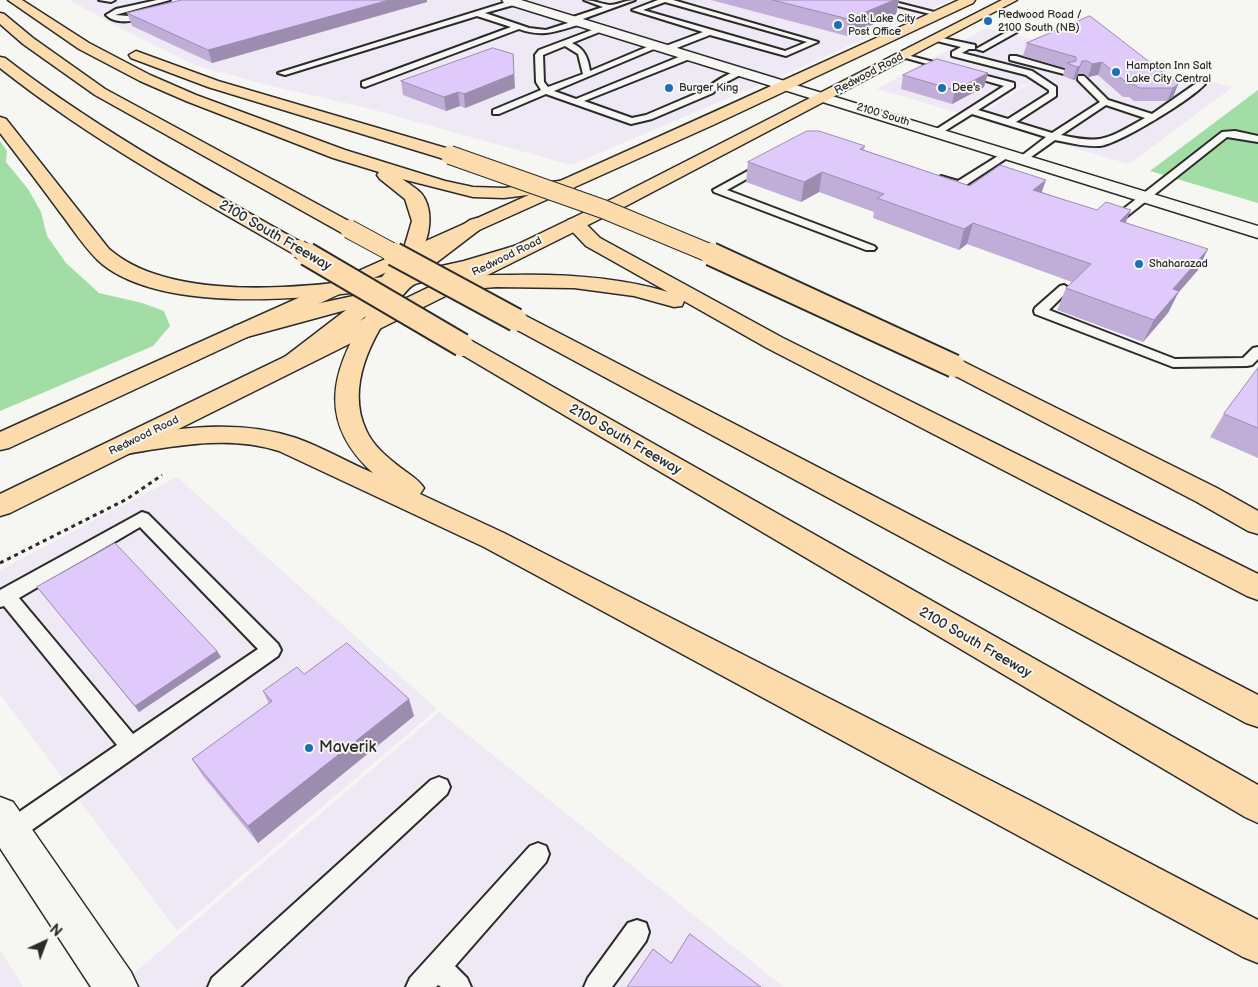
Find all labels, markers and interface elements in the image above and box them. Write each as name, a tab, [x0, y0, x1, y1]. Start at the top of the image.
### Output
place label: Redwood Road / 2100 South (NB)	[998, 8, 1082, 34]
place label: Salt Lake City Post Office	[848, 12, 915, 38]
marker: Redwood Road / 2100 South (NB)	[982, 15, 994, 27]
marker: Salt Lake City Post Office	[832, 19, 844, 31]
street label: Redwood Road	[832, 50, 906, 98]
place label: Hampton Inn Salt Lake City Central	[1126, 59, 1212, 85]
marker: Hampton Inn Salt Lake City Central	[1110, 66, 1122, 78]
place label: Burger King	[679, 81, 738, 95]
place label: Dee's	[952, 81, 980, 95]
marker: Burger King	[663, 82, 675, 94]
marker: Dee's	[936, 82, 948, 94]
street label: 2100 South	[855, 101, 911, 129]
street label: 2100 South Freeway	[216, 197, 334, 275]
street label: Redwood Road	[470, 234, 544, 280]
place label: Shaharazad	[1149, 257, 1208, 271]
marker: Shaharazad	[1133, 258, 1145, 270]
street label: 2100 South Freeway	[566, 401, 684, 479]
street label: Redwood Road	[107, 413, 181, 459]
street label: 2100 South Freeway	[916, 604, 1034, 682]
place label: Maverik	[319, 738, 376, 758]
marker: Maverik	[303, 742, 315, 754]
north arrow	[20, 917, 70, 967]
text: N	[46, 921, 65, 940]

